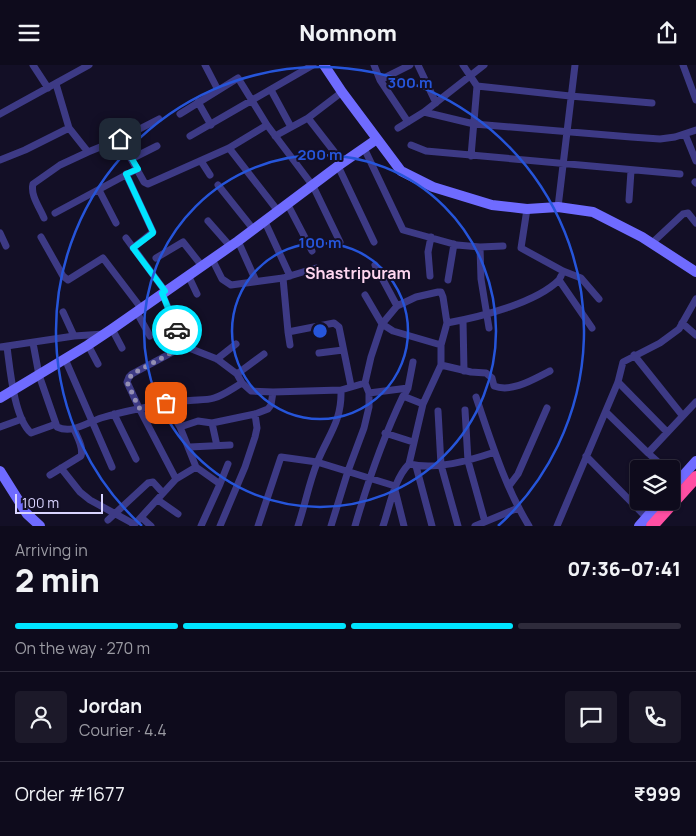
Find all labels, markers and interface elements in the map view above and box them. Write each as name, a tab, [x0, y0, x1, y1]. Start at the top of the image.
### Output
text: Nomnom	[299, 18, 397, 48]
icon: menu	[15, 19, 43, 47]
icon: share	[653, 19, 681, 47]
text: 300 m	[388, 72, 432, 93]
pin	[99, 118, 141, 160]
icon: home	[106, 125, 134, 153]
text: 200 m	[297, 144, 343, 165]
text: 100 m	[299, 232, 341, 253]
district label: Shastripuram	[305, 262, 411, 284]
courier	[152, 305, 202, 355]
icon: car	[163, 316, 191, 344]
centre of rings	[311, 322, 329, 340]
pin	[145, 382, 187, 424]
icon: bag	[152, 389, 180, 417]
map controls	[630, 460, 680, 510]
button: layers	[630, 460, 680, 510]
scale bar	[15, 491, 102, 514]
text: 100 m	[22, 493, 59, 512]
text: Arriving in	[15, 539, 88, 561]
text: 07:36–07:41	[568, 556, 681, 582]
text: 2 min	[15, 558, 100, 602]
text: On the way · 270 m	[15, 637, 150, 659]
button: person	[15, 691, 67, 743]
button: chat	[565, 691, 617, 743]
button: phone	[629, 691, 681, 743]
text: Jordan	[79, 693, 142, 719]
text: Courier · 4.4	[79, 719, 167, 741]
text: Order #1677	[15, 781, 125, 807]
text: ₹999	[634, 781, 681, 807]

